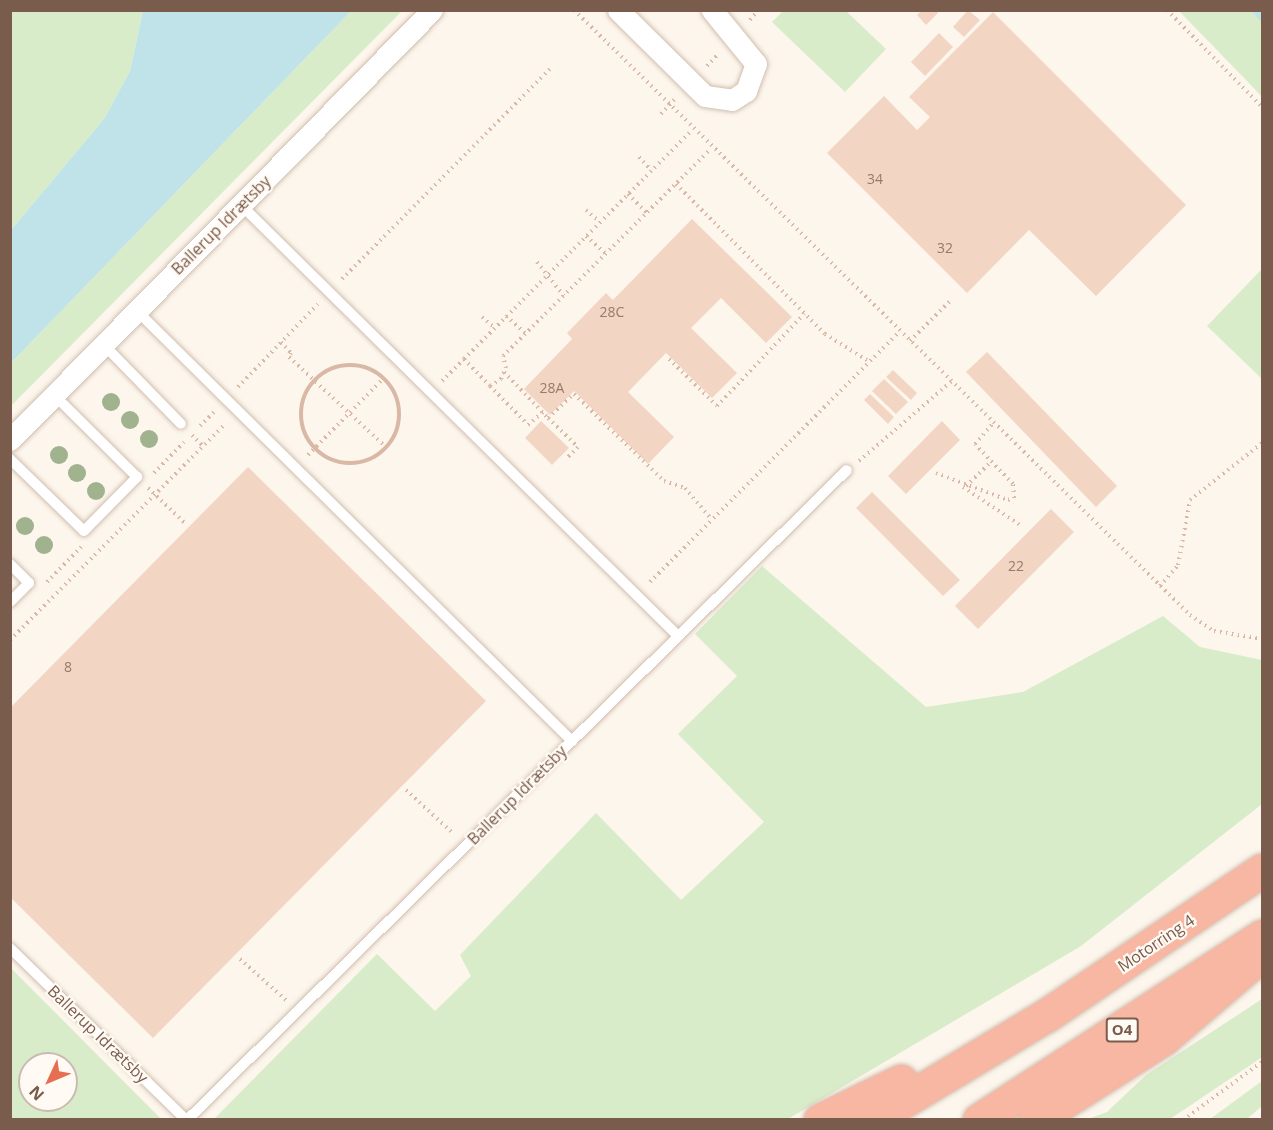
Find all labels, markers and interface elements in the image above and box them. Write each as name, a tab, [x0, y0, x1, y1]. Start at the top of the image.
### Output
street label: Ballerup Idrætsby	[167, 171, 275, 279]
house number: 34	[867, 171, 883, 187]
house number: 32	[937, 240, 953, 256]
house number: 28C	[600, 304, 624, 320]
house number: 28A	[540, 380, 564, 396]
house number: 22	[1008, 558, 1024, 574]
house number: 8	[64, 659, 72, 675]
street label: Ballerup Idrætsby	[463, 741, 571, 849]
street label: Motorring 4	[1114, 910, 1198, 976]
street label: Ballerup Idrætsby	[44, 981, 152, 1087]
road number: O4	[1106, 1018, 1138, 1042]
north arrow	[18, 1052, 78, 1112]
text: N	[24, 1081, 49, 1105]

